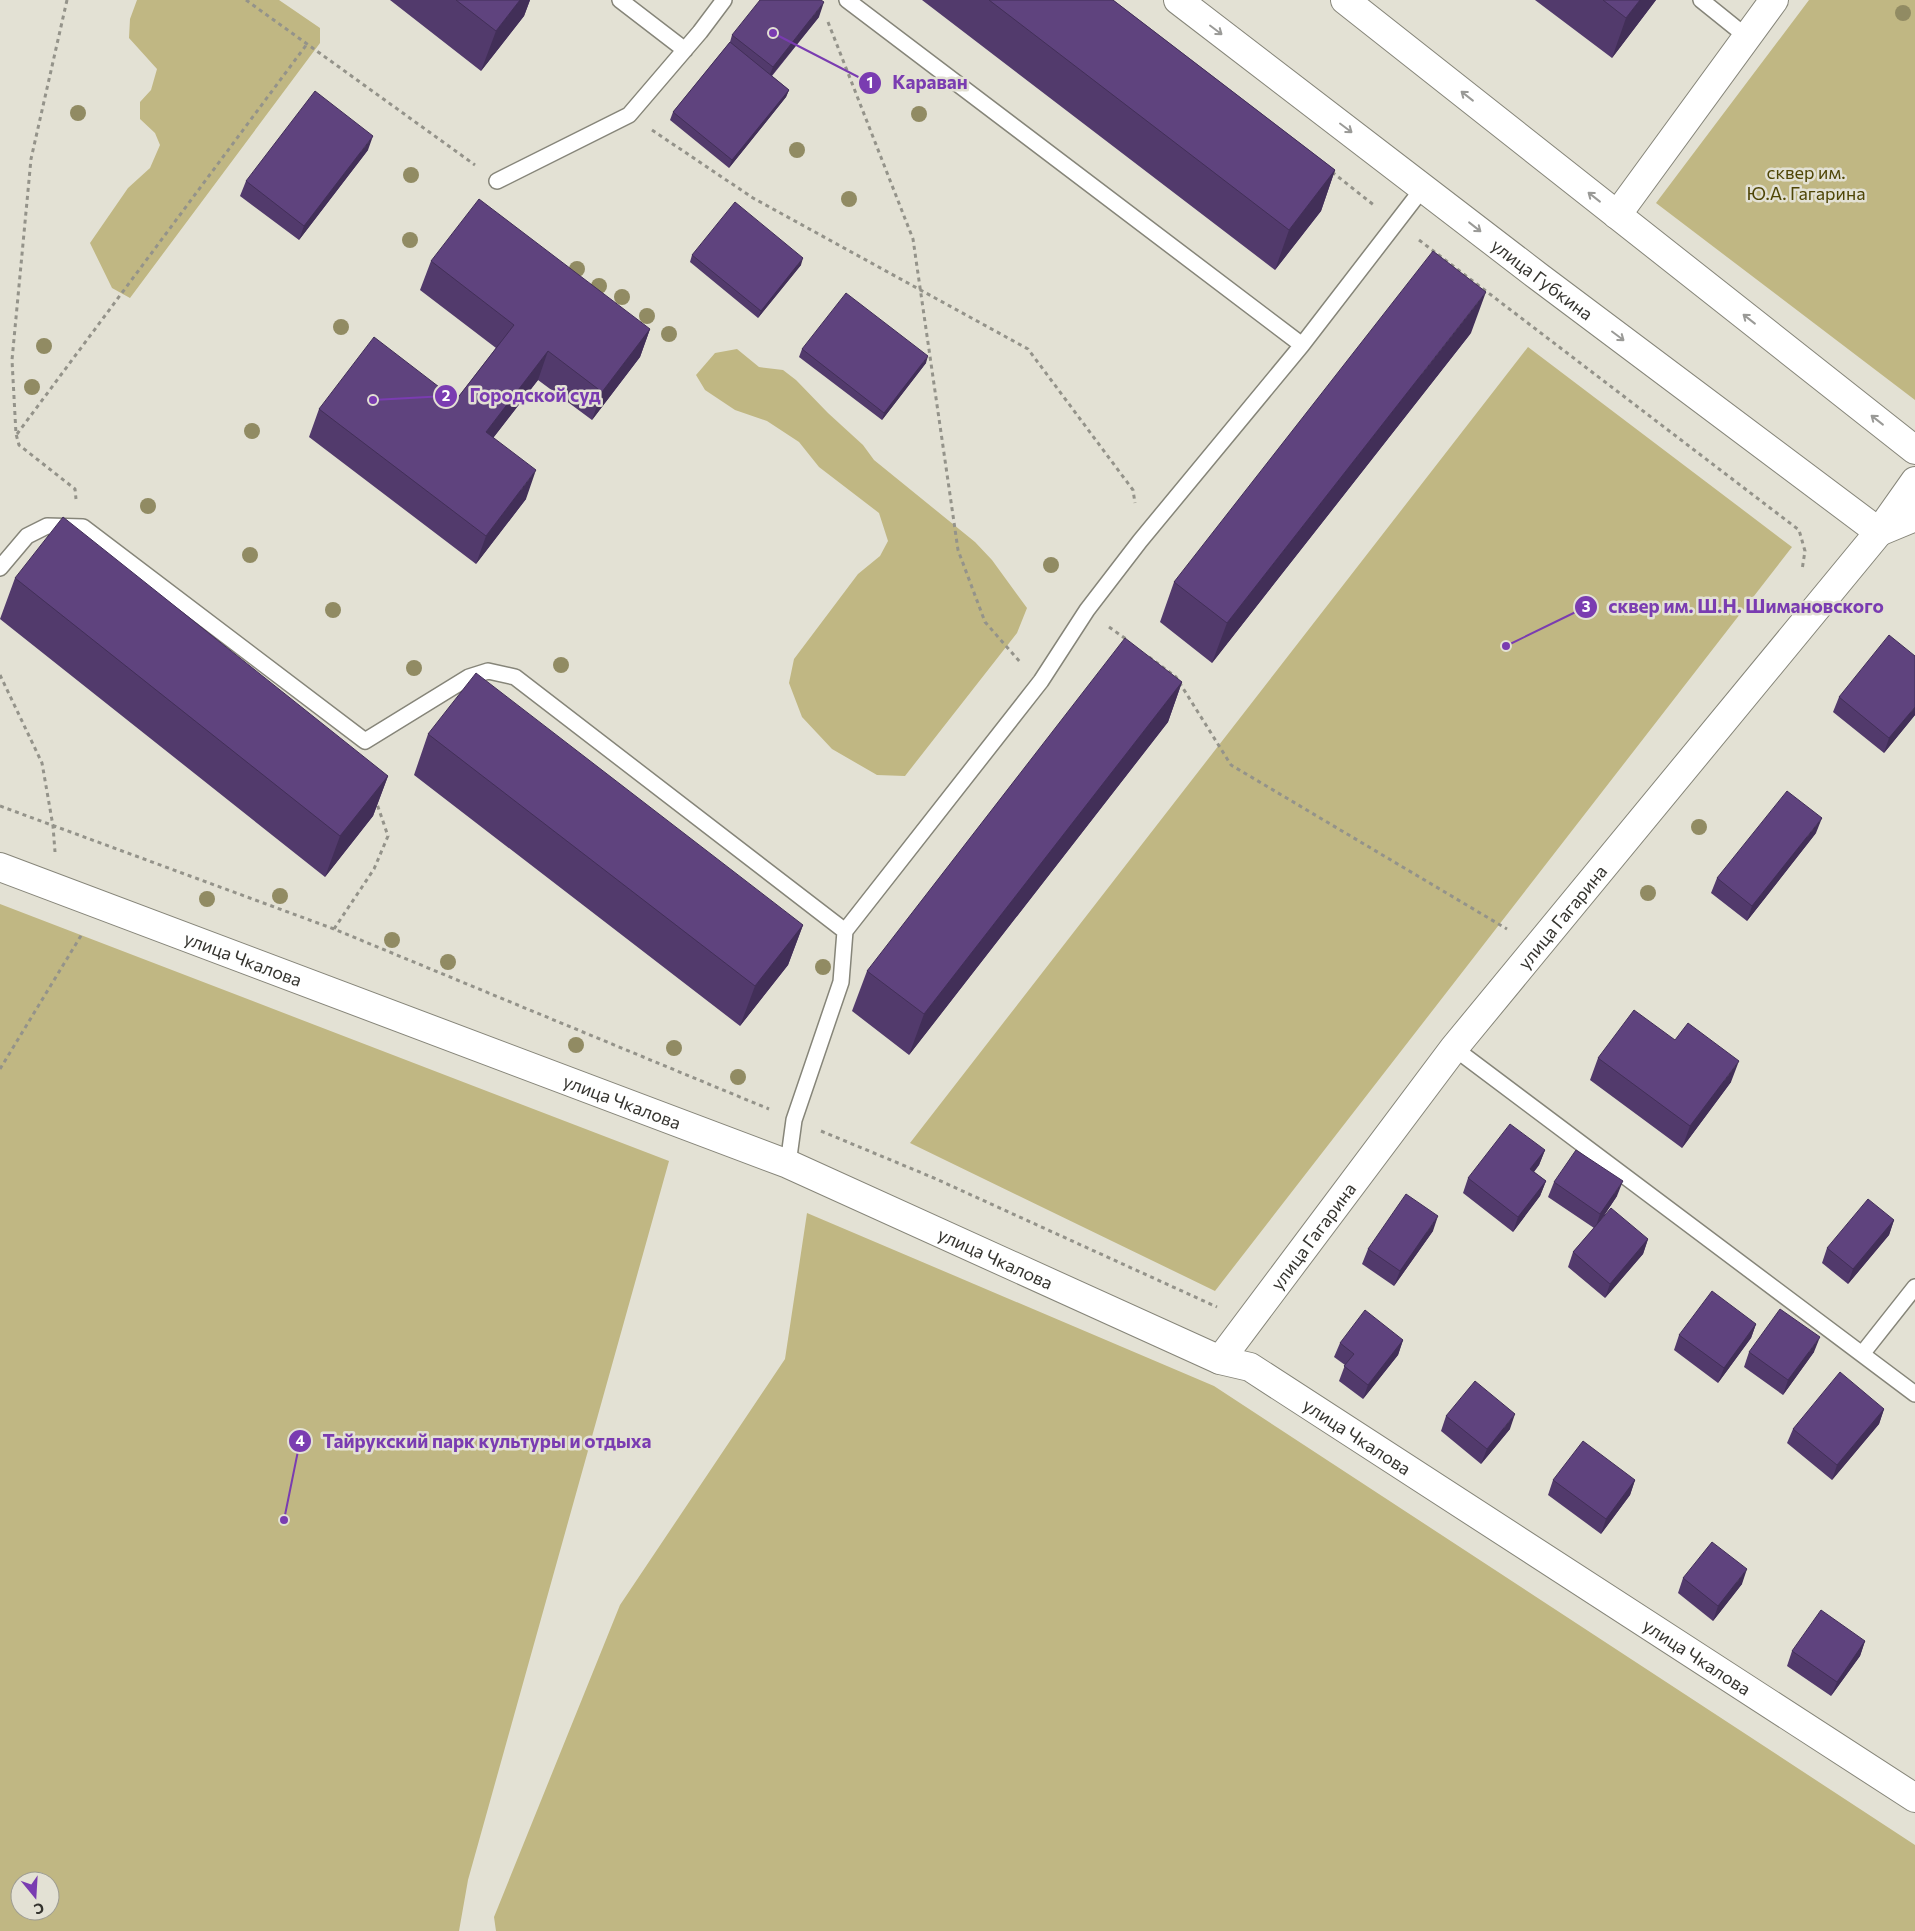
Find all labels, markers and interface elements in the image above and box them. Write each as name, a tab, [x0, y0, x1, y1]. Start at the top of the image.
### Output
one-way arrow	[1210, 24, 1223, 35]
callout: Караван	[857, 66, 978, 100]
text: Караван	[892, 70, 968, 93]
text: 1	[867, 73, 873, 91]
one-way arrow	[1461, 91, 1474, 102]
one-way arrow	[1339, 123, 1352, 134]
park label: сквер им. Ю.А. Гагарина	[1747, 161, 1866, 204]
one-way arrow	[1588, 191, 1601, 202]
one-way arrow	[1468, 222, 1482, 232]
street label: улица Губкина	[1487, 234, 1597, 325]
one-way arrow	[1743, 314, 1756, 325]
one-way arrow	[1611, 331, 1625, 341]
callout: Городской суд	[434, 379, 610, 413]
text: Городской суд	[469, 383, 601, 406]
text: 2	[442, 386, 450, 404]
one-way arrow	[1871, 415, 1884, 426]
callout: сквер им. Ш.Н. Шимановского	[1573, 590, 1894, 624]
text: сквер им. Ш.Н. Шимановского	[1608, 594, 1884, 617]
text: 3	[1582, 597, 1591, 615]
street label: улица Гагарина	[1513, 860, 1611, 973]
street label: улица Чкалова	[181, 927, 305, 991]
street label: улица Чкалова	[560, 1069, 684, 1134]
street label: улица Гагарина	[1266, 1178, 1360, 1294]
street label: улица Чкалова	[935, 1223, 1057, 1294]
street label: улица Чкалова	[1299, 1394, 1415, 1479]
callout: Тайрукский парк культуры и отдыха	[287, 1424, 661, 1458]
text: Тайрукский парк культуры и отдыха	[323, 1429, 652, 1452]
text: 4	[295, 1431, 305, 1449]
street label: улица Чкалова	[1639, 1614, 1755, 1700]
north arrow	[10, 1871, 60, 1921]
text: С	[32, 1899, 46, 1918]

